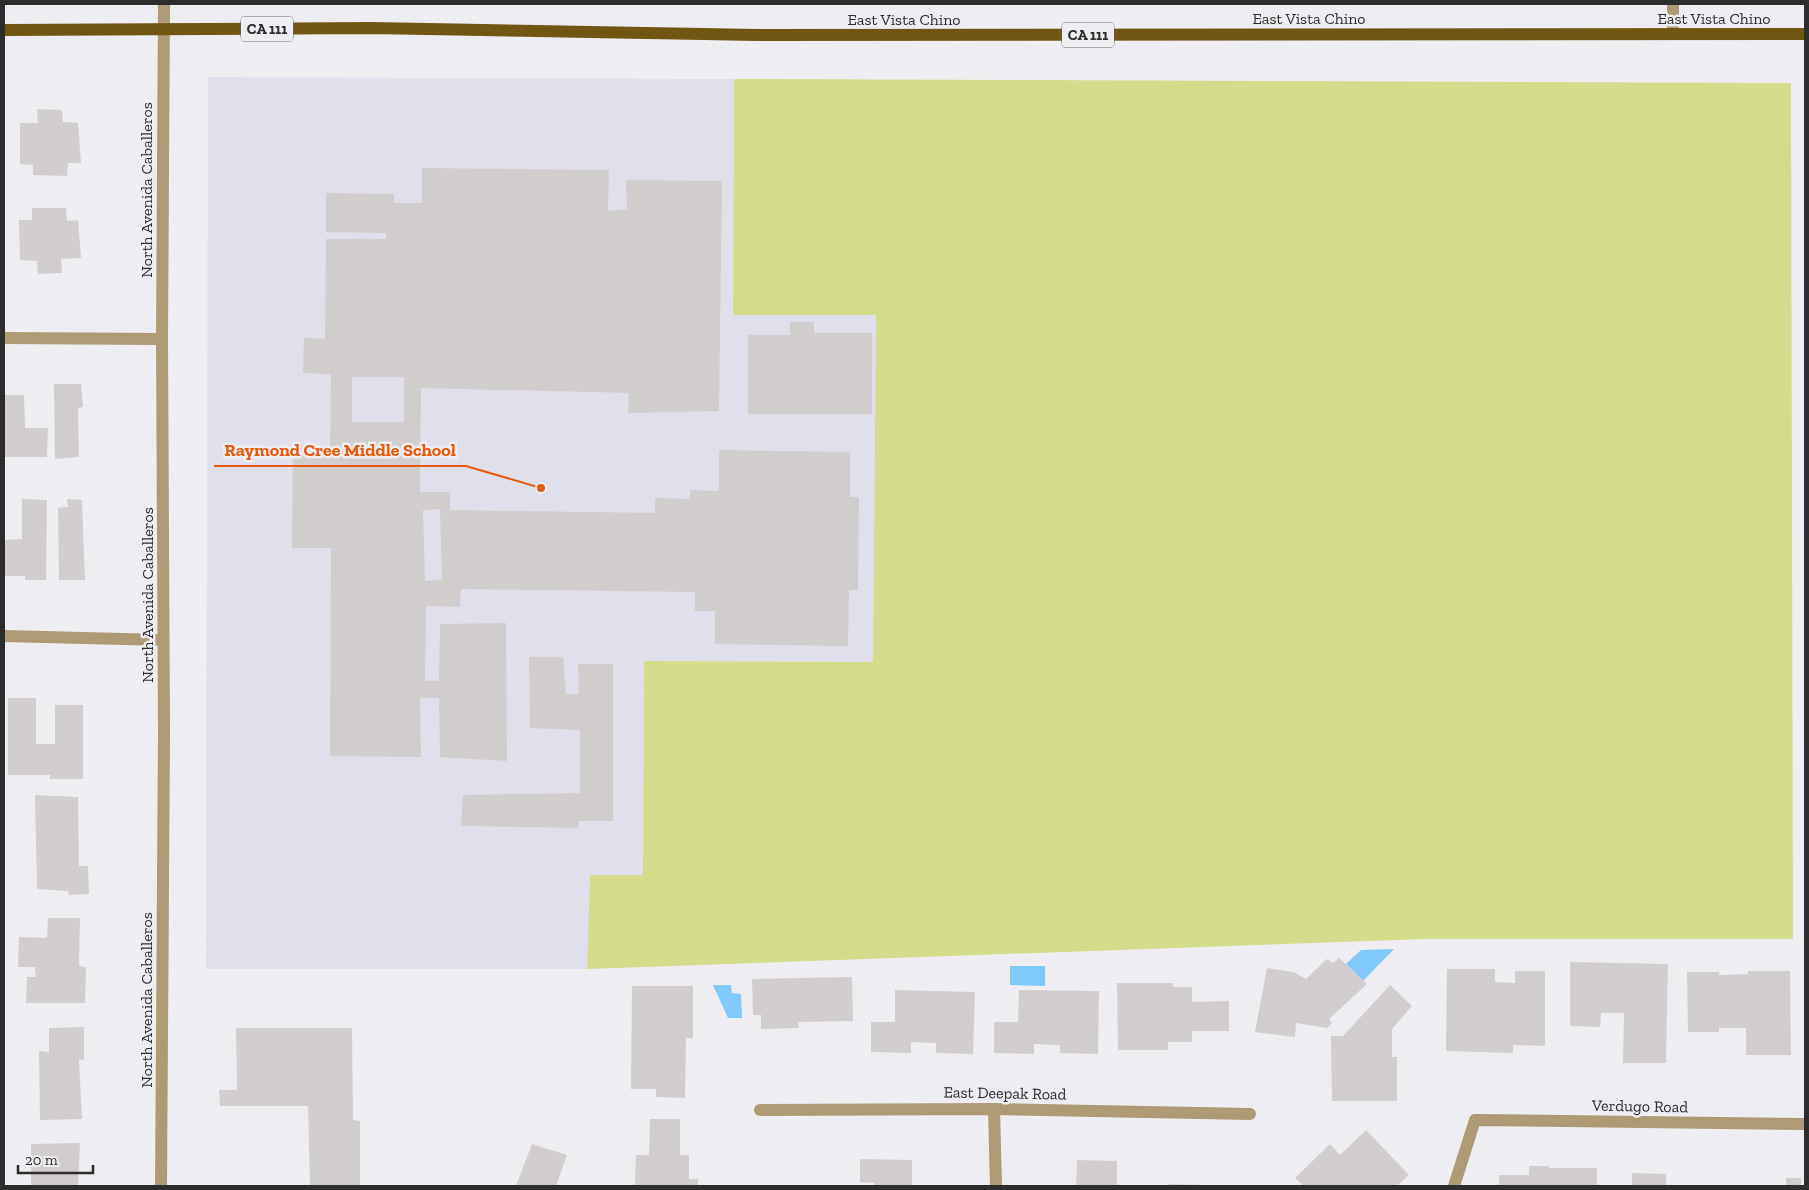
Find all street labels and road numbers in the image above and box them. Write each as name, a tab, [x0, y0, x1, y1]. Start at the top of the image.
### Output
street label: East Vista Chino	[1252, 9, 1366, 28]
street label: East Vista Chino	[1657, 9, 1771, 28]
street label: East Vista Chino	[847, 10, 961, 29]
road number: CA 111	[241, 16, 293, 42]
road number: CA 111	[1062, 22, 1114, 48]
street label: North Avenida Caballeros	[137, 102, 156, 278]
street label: North Avenida Caballeros	[138, 507, 157, 683]
street label: North Avenida Caballeros	[137, 912, 156, 1088]
street label: East Deepak Road	[943, 1082, 1067, 1104]
street label: Verdugo Road	[1591, 1096, 1689, 1116]

